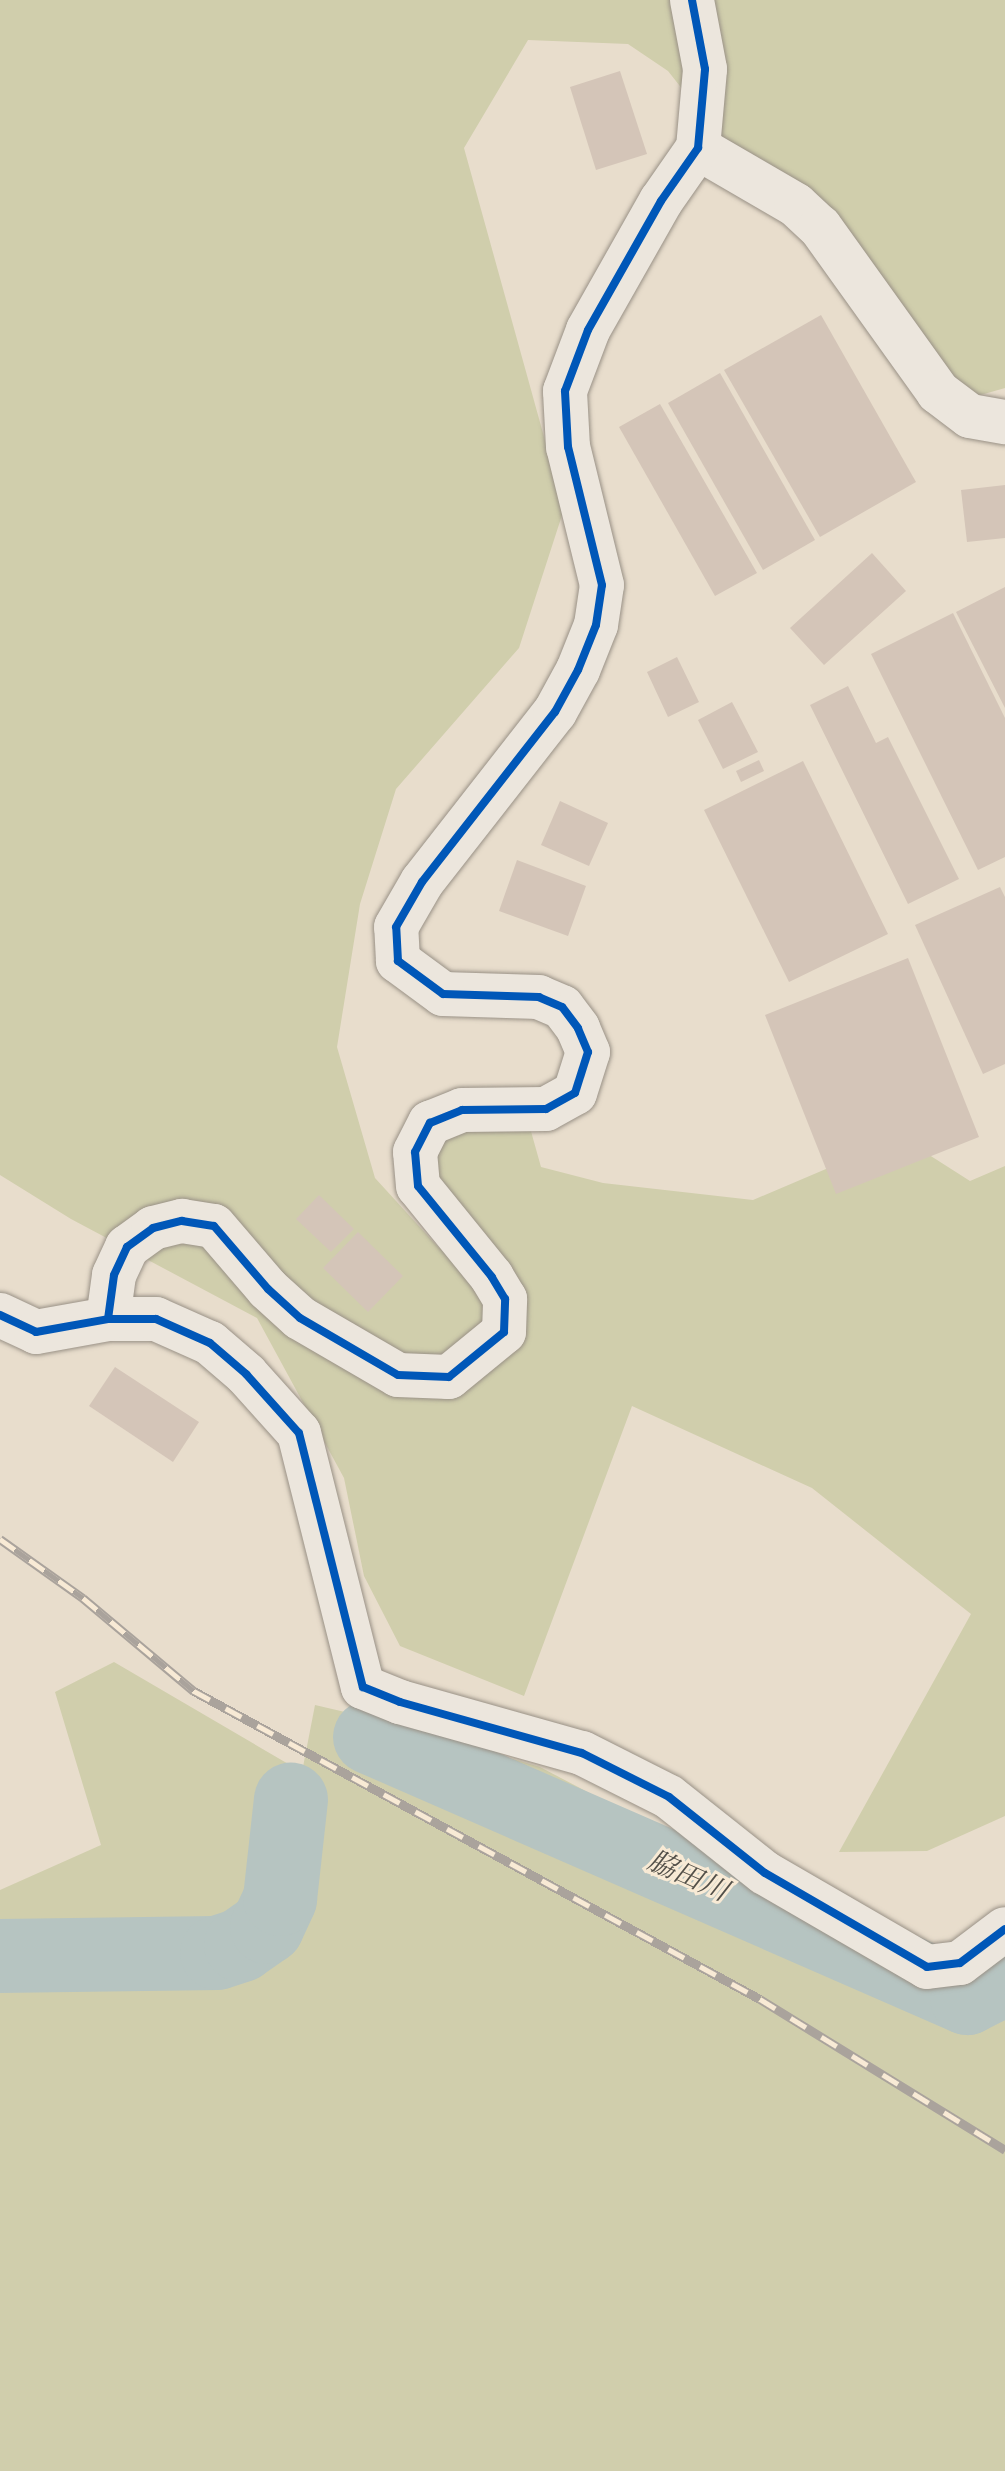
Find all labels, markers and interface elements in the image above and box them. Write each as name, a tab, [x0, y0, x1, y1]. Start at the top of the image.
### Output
water label: 脇田川	[643, 1844, 733, 1908]

